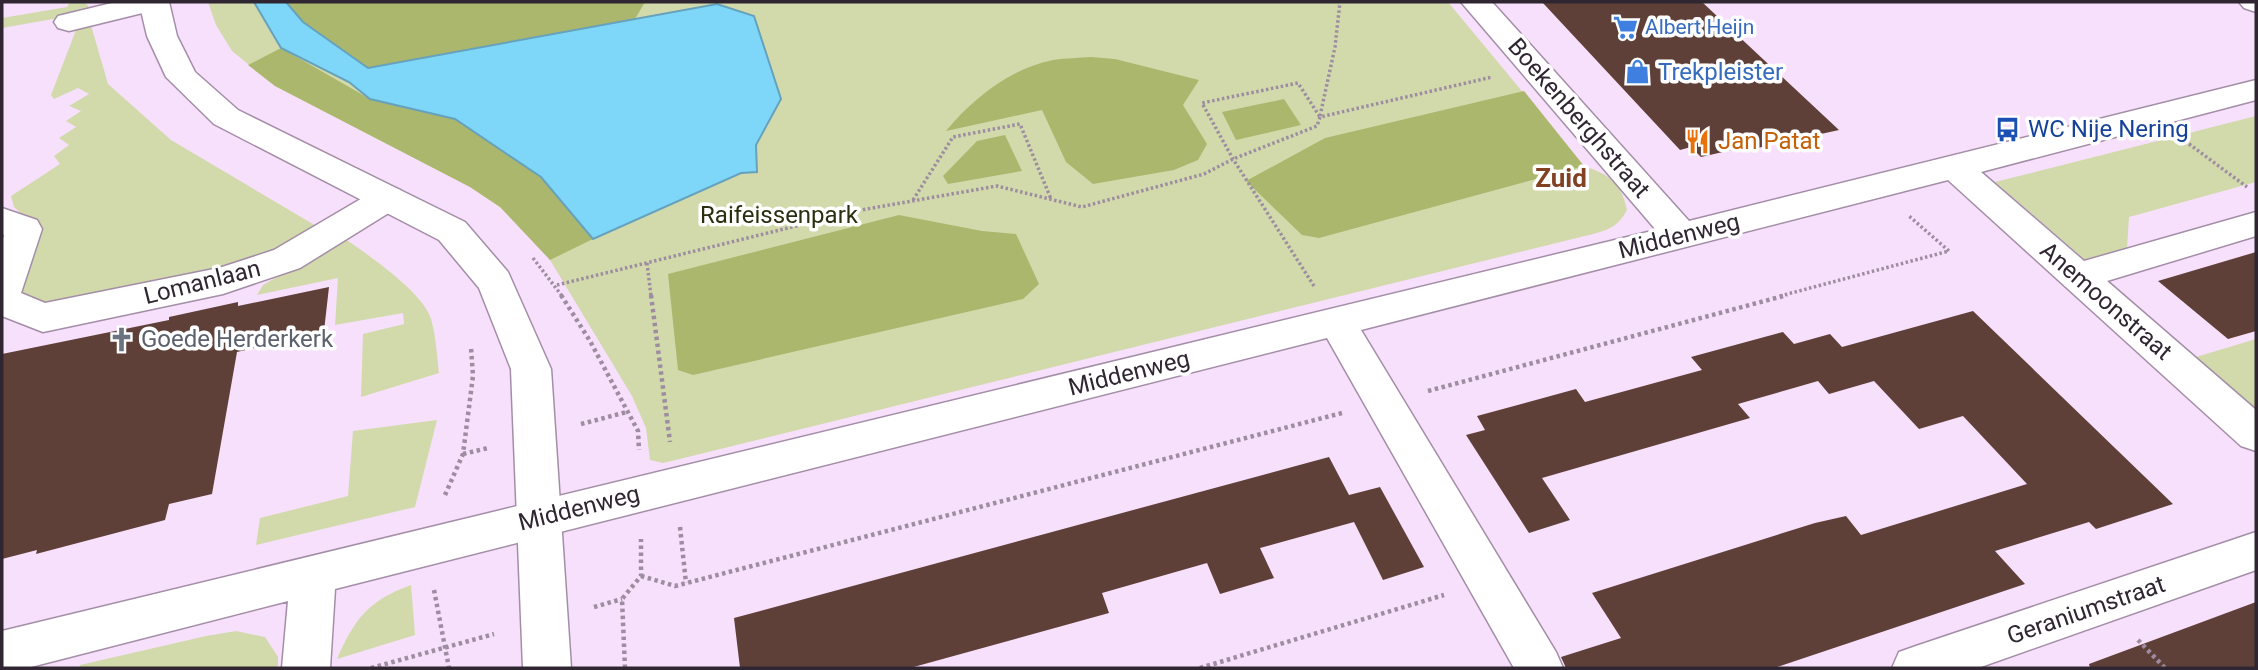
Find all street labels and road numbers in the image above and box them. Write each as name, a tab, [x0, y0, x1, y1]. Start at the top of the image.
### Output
street label: Boekenberghstraat	[1502, 33, 1656, 204]
street label: Middenweg	[1615, 207, 1743, 265]
street label: Anemoonstraat	[2034, 236, 2178, 366]
street label: Lomanlaan	[141, 254, 263, 310]
street label: Middenweg	[1065, 344, 1193, 402]
street label: Middenweg	[515, 479, 643, 537]
street label: Geraniumstraat	[2003, 570, 2169, 650]

